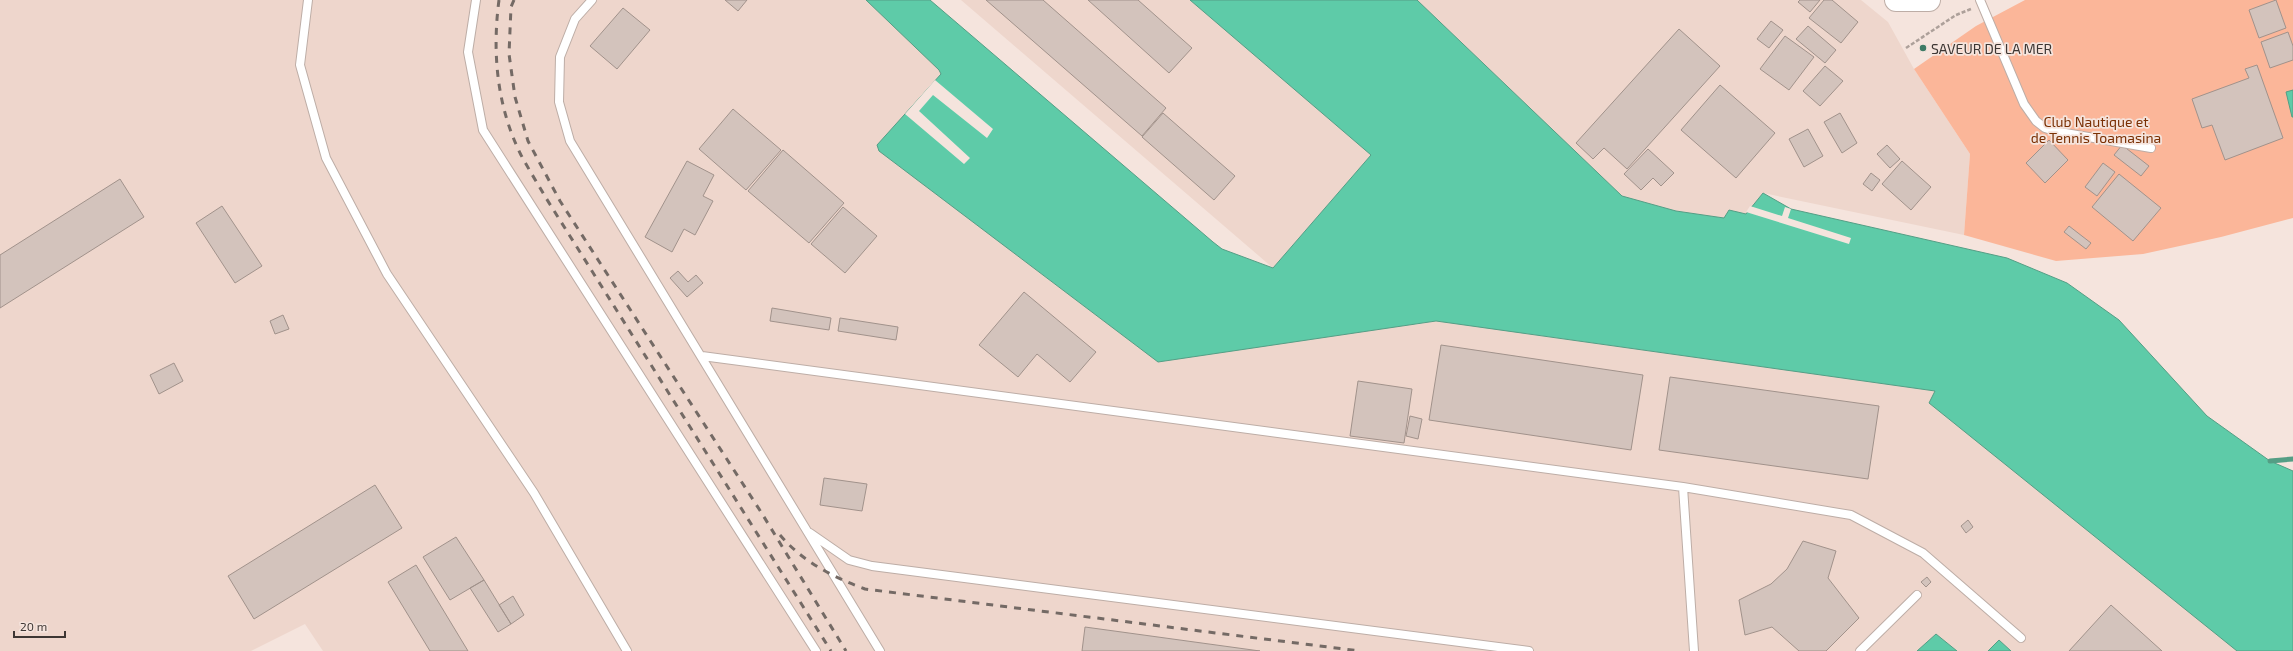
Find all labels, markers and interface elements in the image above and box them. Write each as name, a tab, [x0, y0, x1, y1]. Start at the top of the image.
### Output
place label: SAVEUR DE LA MER	[1931, 40, 2053, 57]
marker: SAVEUR DE LA MER	[1918, 43, 1928, 53]
park label: Club Nautique et de Tennis Toamasina	[2031, 113, 2161, 146]
scale bar	[14, 613, 65, 639]
text: 20 m	[20, 619, 47, 633]

